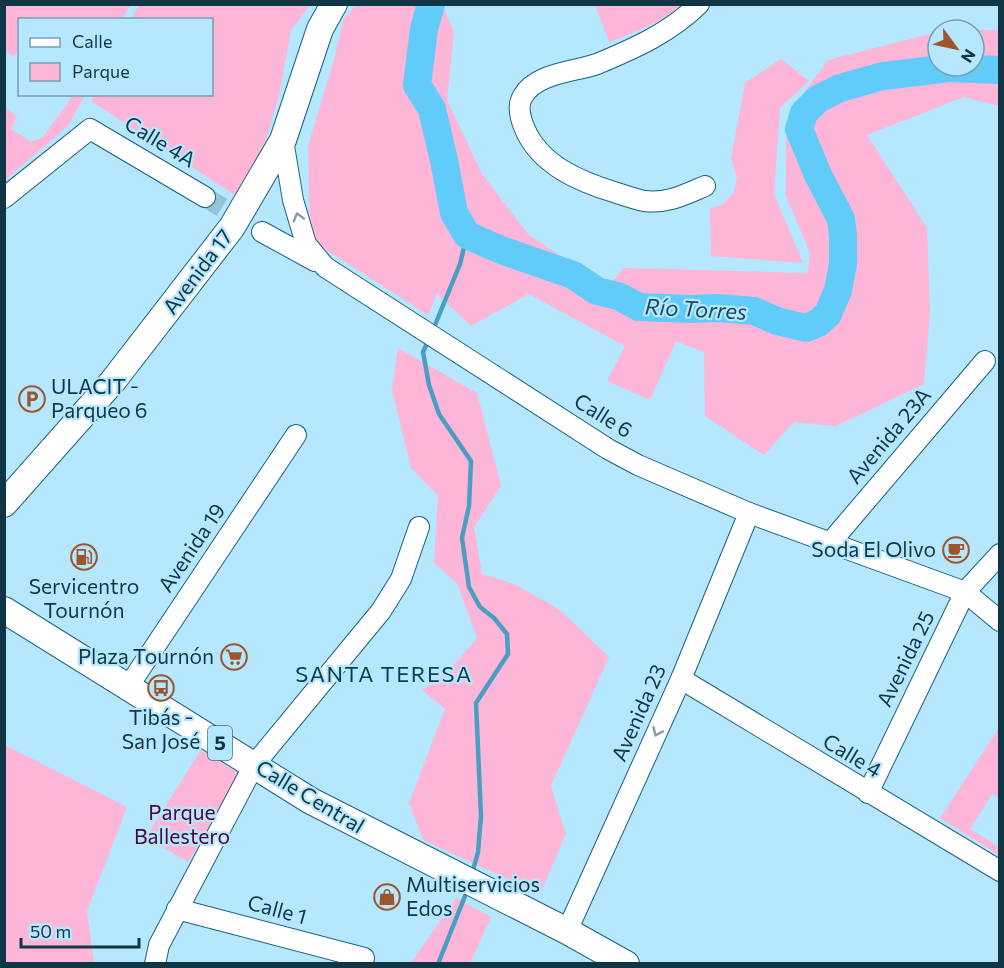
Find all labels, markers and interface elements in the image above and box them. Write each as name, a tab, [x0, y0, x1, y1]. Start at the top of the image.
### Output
legend	[18, 18, 213, 96]
north arrow	[926, 18, 986, 78]
text: Calle	[72, 30, 112, 52]
text: N	[958, 46, 980, 67]
text: Parque	[72, 60, 130, 82]
street label: Calle 4A	[121, 110, 201, 172]
one-way arrow	[292, 212, 305, 222]
street label: Avenida 17	[157, 224, 237, 318]
water label: Río Torres	[644, 292, 748, 325]
place label: ULACIT - Parqueo 6	[51, 373, 148, 422]
street label: Avenida 23A	[841, 382, 935, 488]
parking icon: ULACIT - Parqueo 6	[17, 384, 47, 414]
street label: Calle 6	[570, 387, 638, 442]
street label: Avenida 19	[152, 498, 229, 596]
cafe icon: Soda El Olivo	[941, 535, 971, 565]
place label: Soda El Olivo	[811, 536, 936, 561]
fuel station icon: Servicentro Tournón	[69, 542, 99, 572]
place label: Servicentro Tournón	[29, 573, 139, 622]
street label: Avenida 25	[871, 606, 939, 710]
supermarket icon: Plaza Tournón	[219, 642, 249, 672]
place label: Plaza Tournón	[78, 643, 214, 668]
district label: SANTA TERESA	[295, 660, 473, 687]
street label: Avenida 23	[605, 660, 670, 765]
bus stop icon: Tibás - San José	[146, 673, 176, 703]
place label: Tibás - San José	[122, 704, 200, 753]
road number: 5	[208, 726, 232, 760]
one-way arrow	[653, 726, 665, 737]
street label: Calle 4	[819, 728, 887, 782]
street label: Calle Central	[252, 754, 369, 838]
park label: Parque Ballestero	[134, 799, 230, 848]
place label: Multiservicios Edos	[406, 871, 540, 920]
shop icon: Multiservicios Edos	[372, 882, 402, 912]
street label: Calle 1	[245, 889, 310, 928]
scale bar	[21, 911, 140, 949]
text: 50 m	[30, 920, 71, 942]

